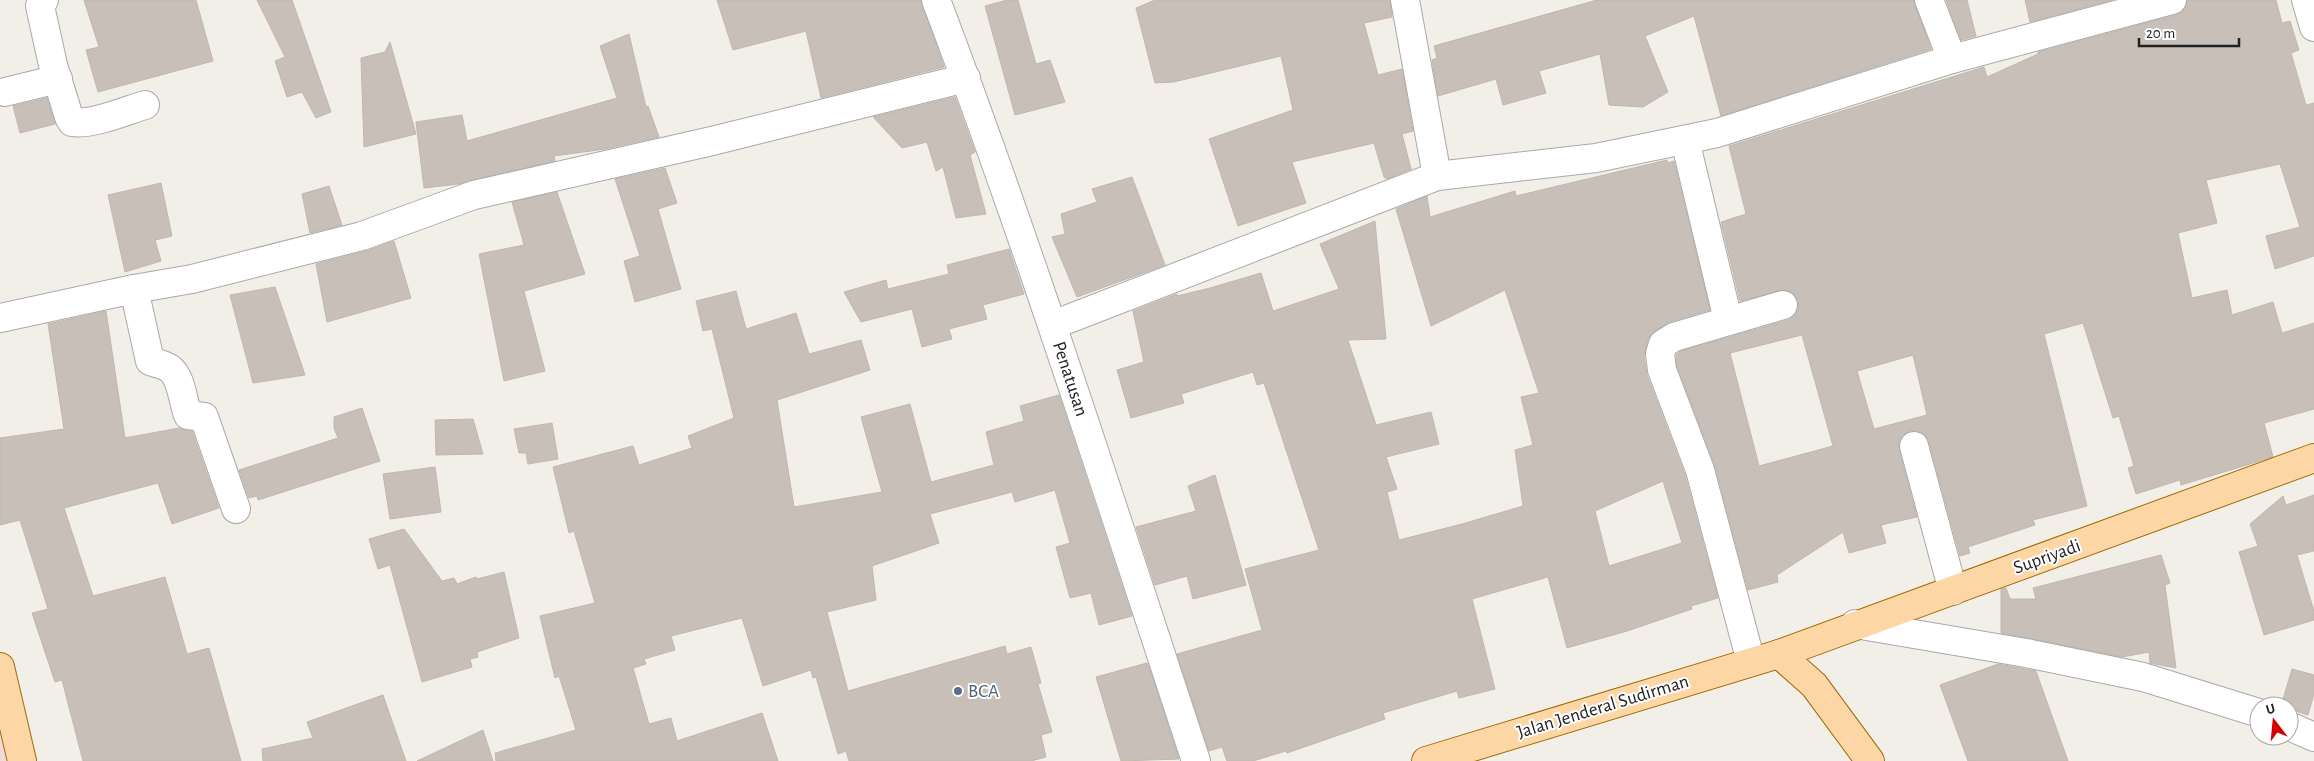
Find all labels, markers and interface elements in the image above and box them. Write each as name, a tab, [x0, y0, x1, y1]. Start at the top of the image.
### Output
scale bar	[2139, 15, 2239, 47]
text: 20 m	[2146, 26, 2175, 41]
street label: Penatusan	[1049, 339, 1091, 419]
street label: Supriyadi	[2011, 536, 2083, 578]
street label: Jalan Jenderal Sudirman	[1515, 672, 1691, 742]
place label: BCA	[968, 682, 999, 701]
marker: BCA	[952, 685, 964, 697]
north arrow	[2249, 696, 2299, 746]
text: U	[2264, 701, 2277, 717]

